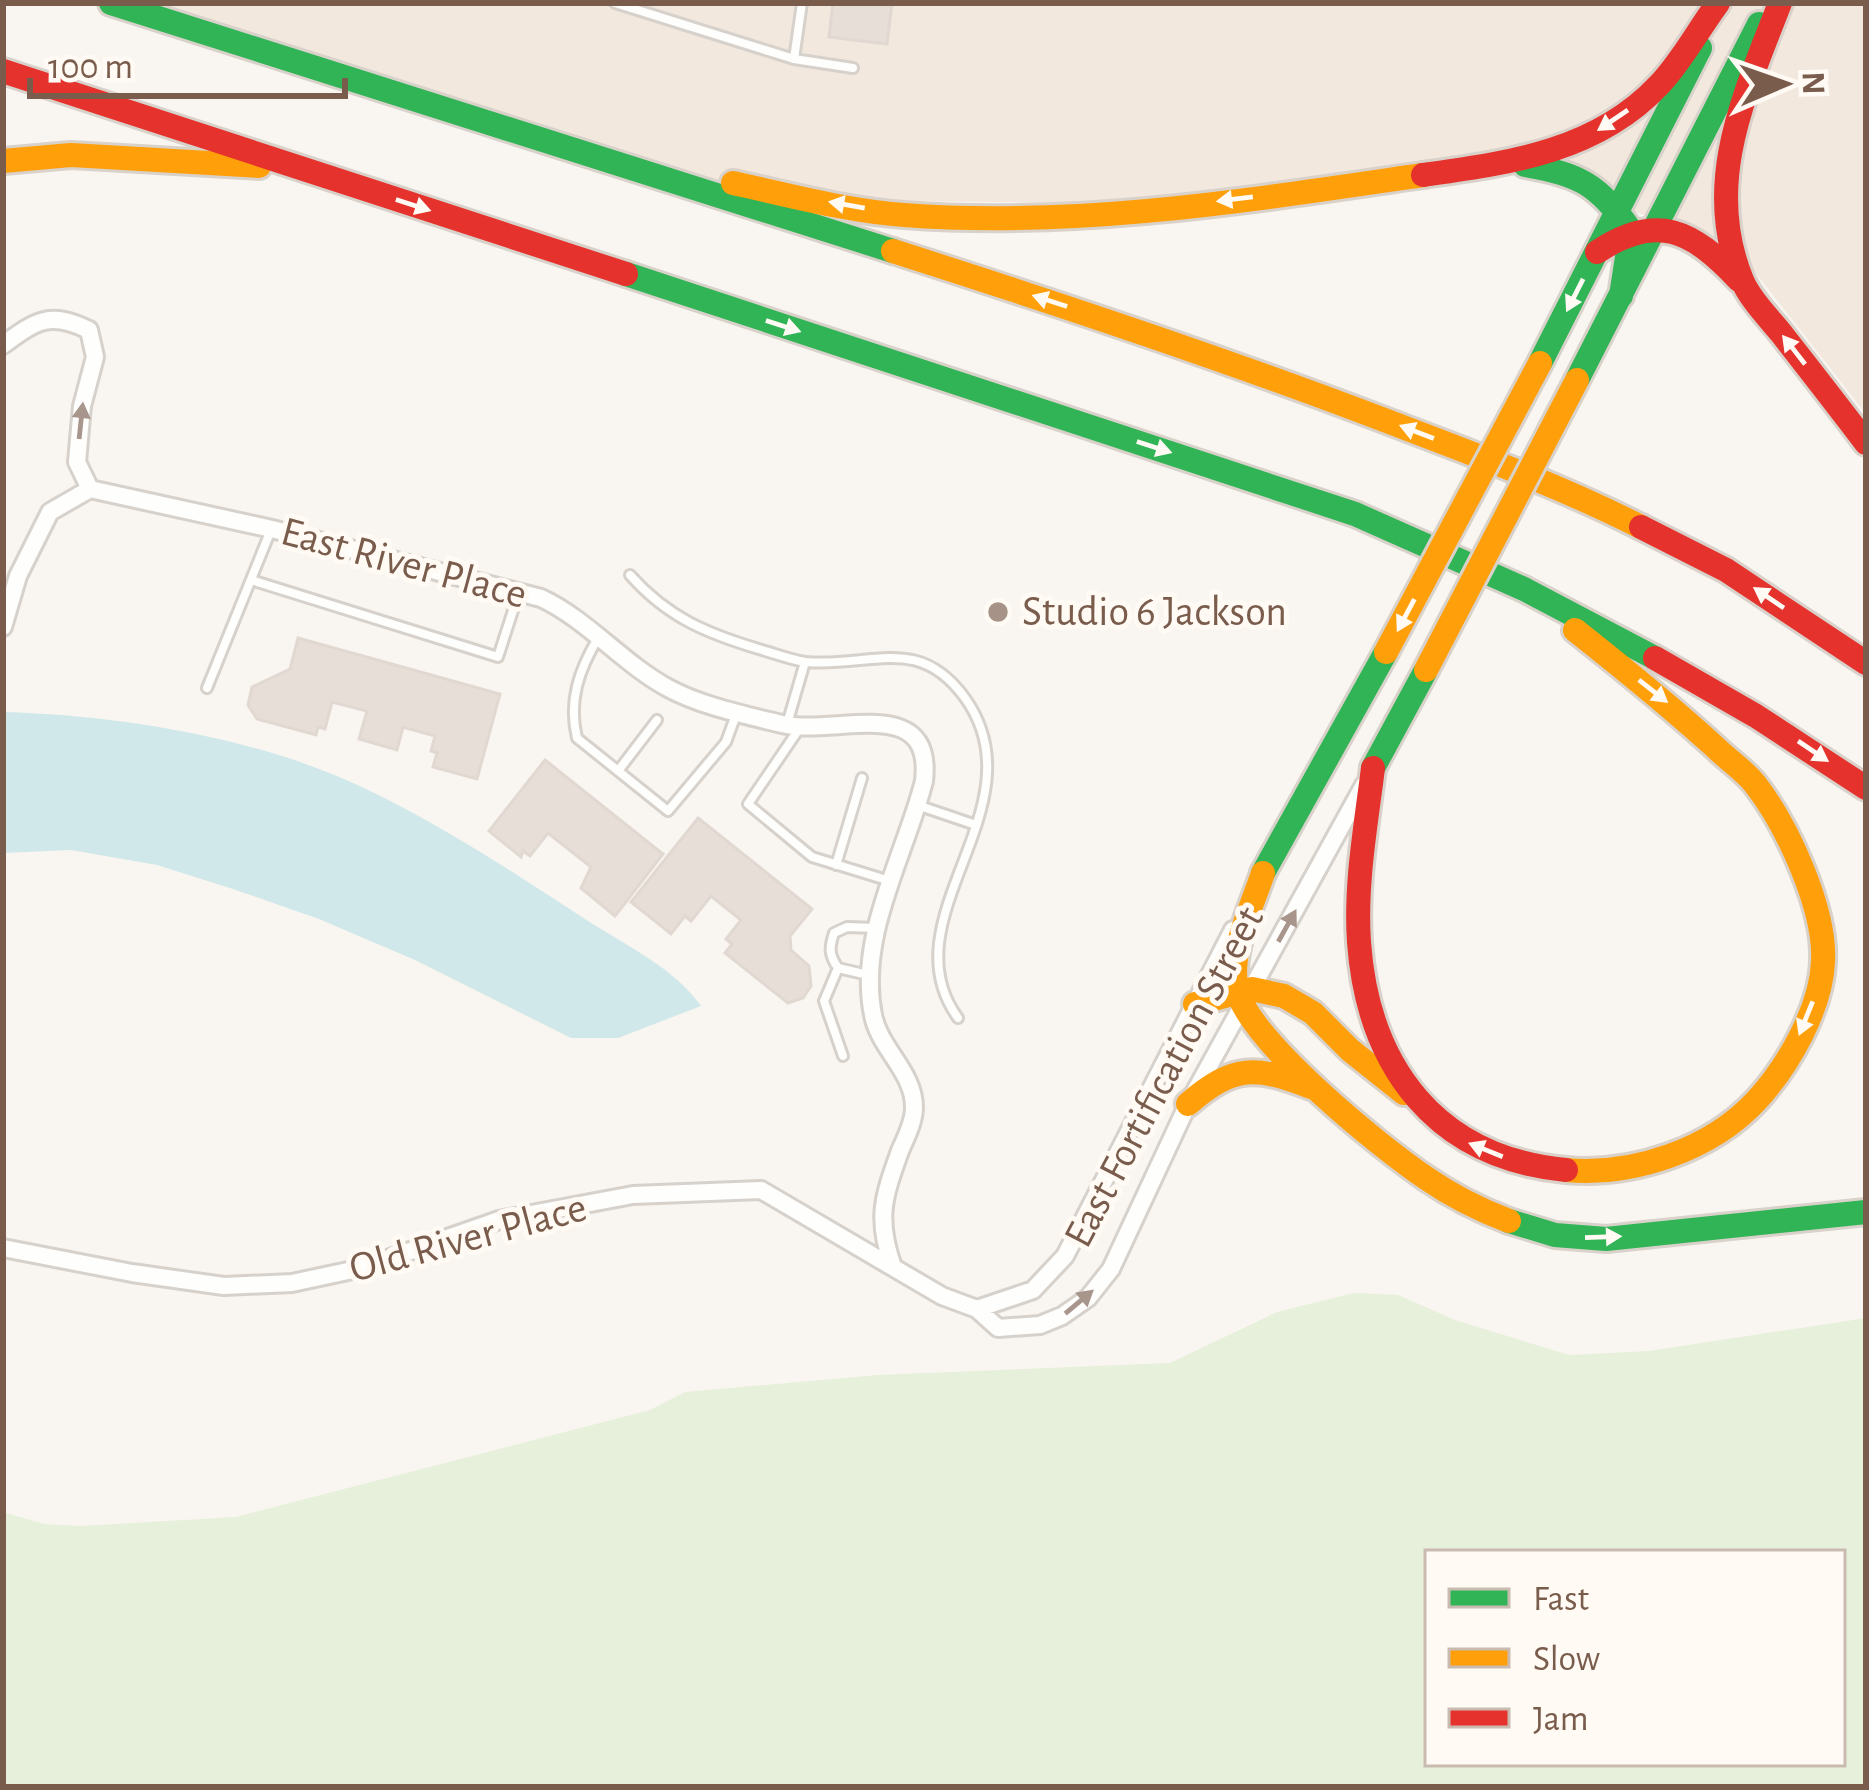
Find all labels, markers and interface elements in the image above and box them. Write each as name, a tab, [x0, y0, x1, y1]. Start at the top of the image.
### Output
scale bar	[30, 24, 345, 98]
north arrow	[1725, 24, 1845, 144]
text: 100 m	[48, 49, 133, 85]
text: N	[1796, 71, 1829, 95]
one-way arrow	[1596, 108, 1629, 131]
one-way arrow	[1216, 189, 1253, 208]
one-way arrow	[828, 195, 866, 214]
one-way arrow	[395, 196, 431, 215]
one-way arrow	[1565, 277, 1585, 312]
one-way arrow	[1031, 291, 1068, 309]
one-way arrow	[765, 317, 802, 336]
one-way arrow	[1782, 335, 1807, 366]
one-way arrow	[71, 402, 90, 439]
one-way arrow	[1399, 422, 1435, 441]
one-way arrow	[1136, 438, 1173, 457]
street label: East River Place	[277, 510, 531, 616]
one-way arrow	[1752, 588, 1785, 610]
place label: Studio 6 Jackson	[1022, 591, 1287, 633]
one-way arrow	[1397, 597, 1417, 632]
marker: Studio 6 Jackson	[985, 599, 1011, 625]
one-way arrow	[1637, 678, 1668, 703]
one-way arrow	[1797, 740, 1830, 762]
street label: East Fortification Street	[1057, 900, 1271, 1254]
one-way arrow	[1275, 910, 1296, 943]
one-way arrow	[1796, 1000, 1815, 1036]
one-way arrow	[1468, 1140, 1504, 1159]
street label: Old River Place	[345, 1186, 591, 1290]
one-way arrow	[1585, 1227, 1623, 1246]
one-way arrow	[1064, 1290, 1094, 1316]
legend	[1425, 1550, 1845, 1766]
text: Fast	[1533, 1581, 1590, 1617]
text: Slow	[1533, 1641, 1600, 1677]
text: Jam	[1533, 1701, 1589, 1737]

